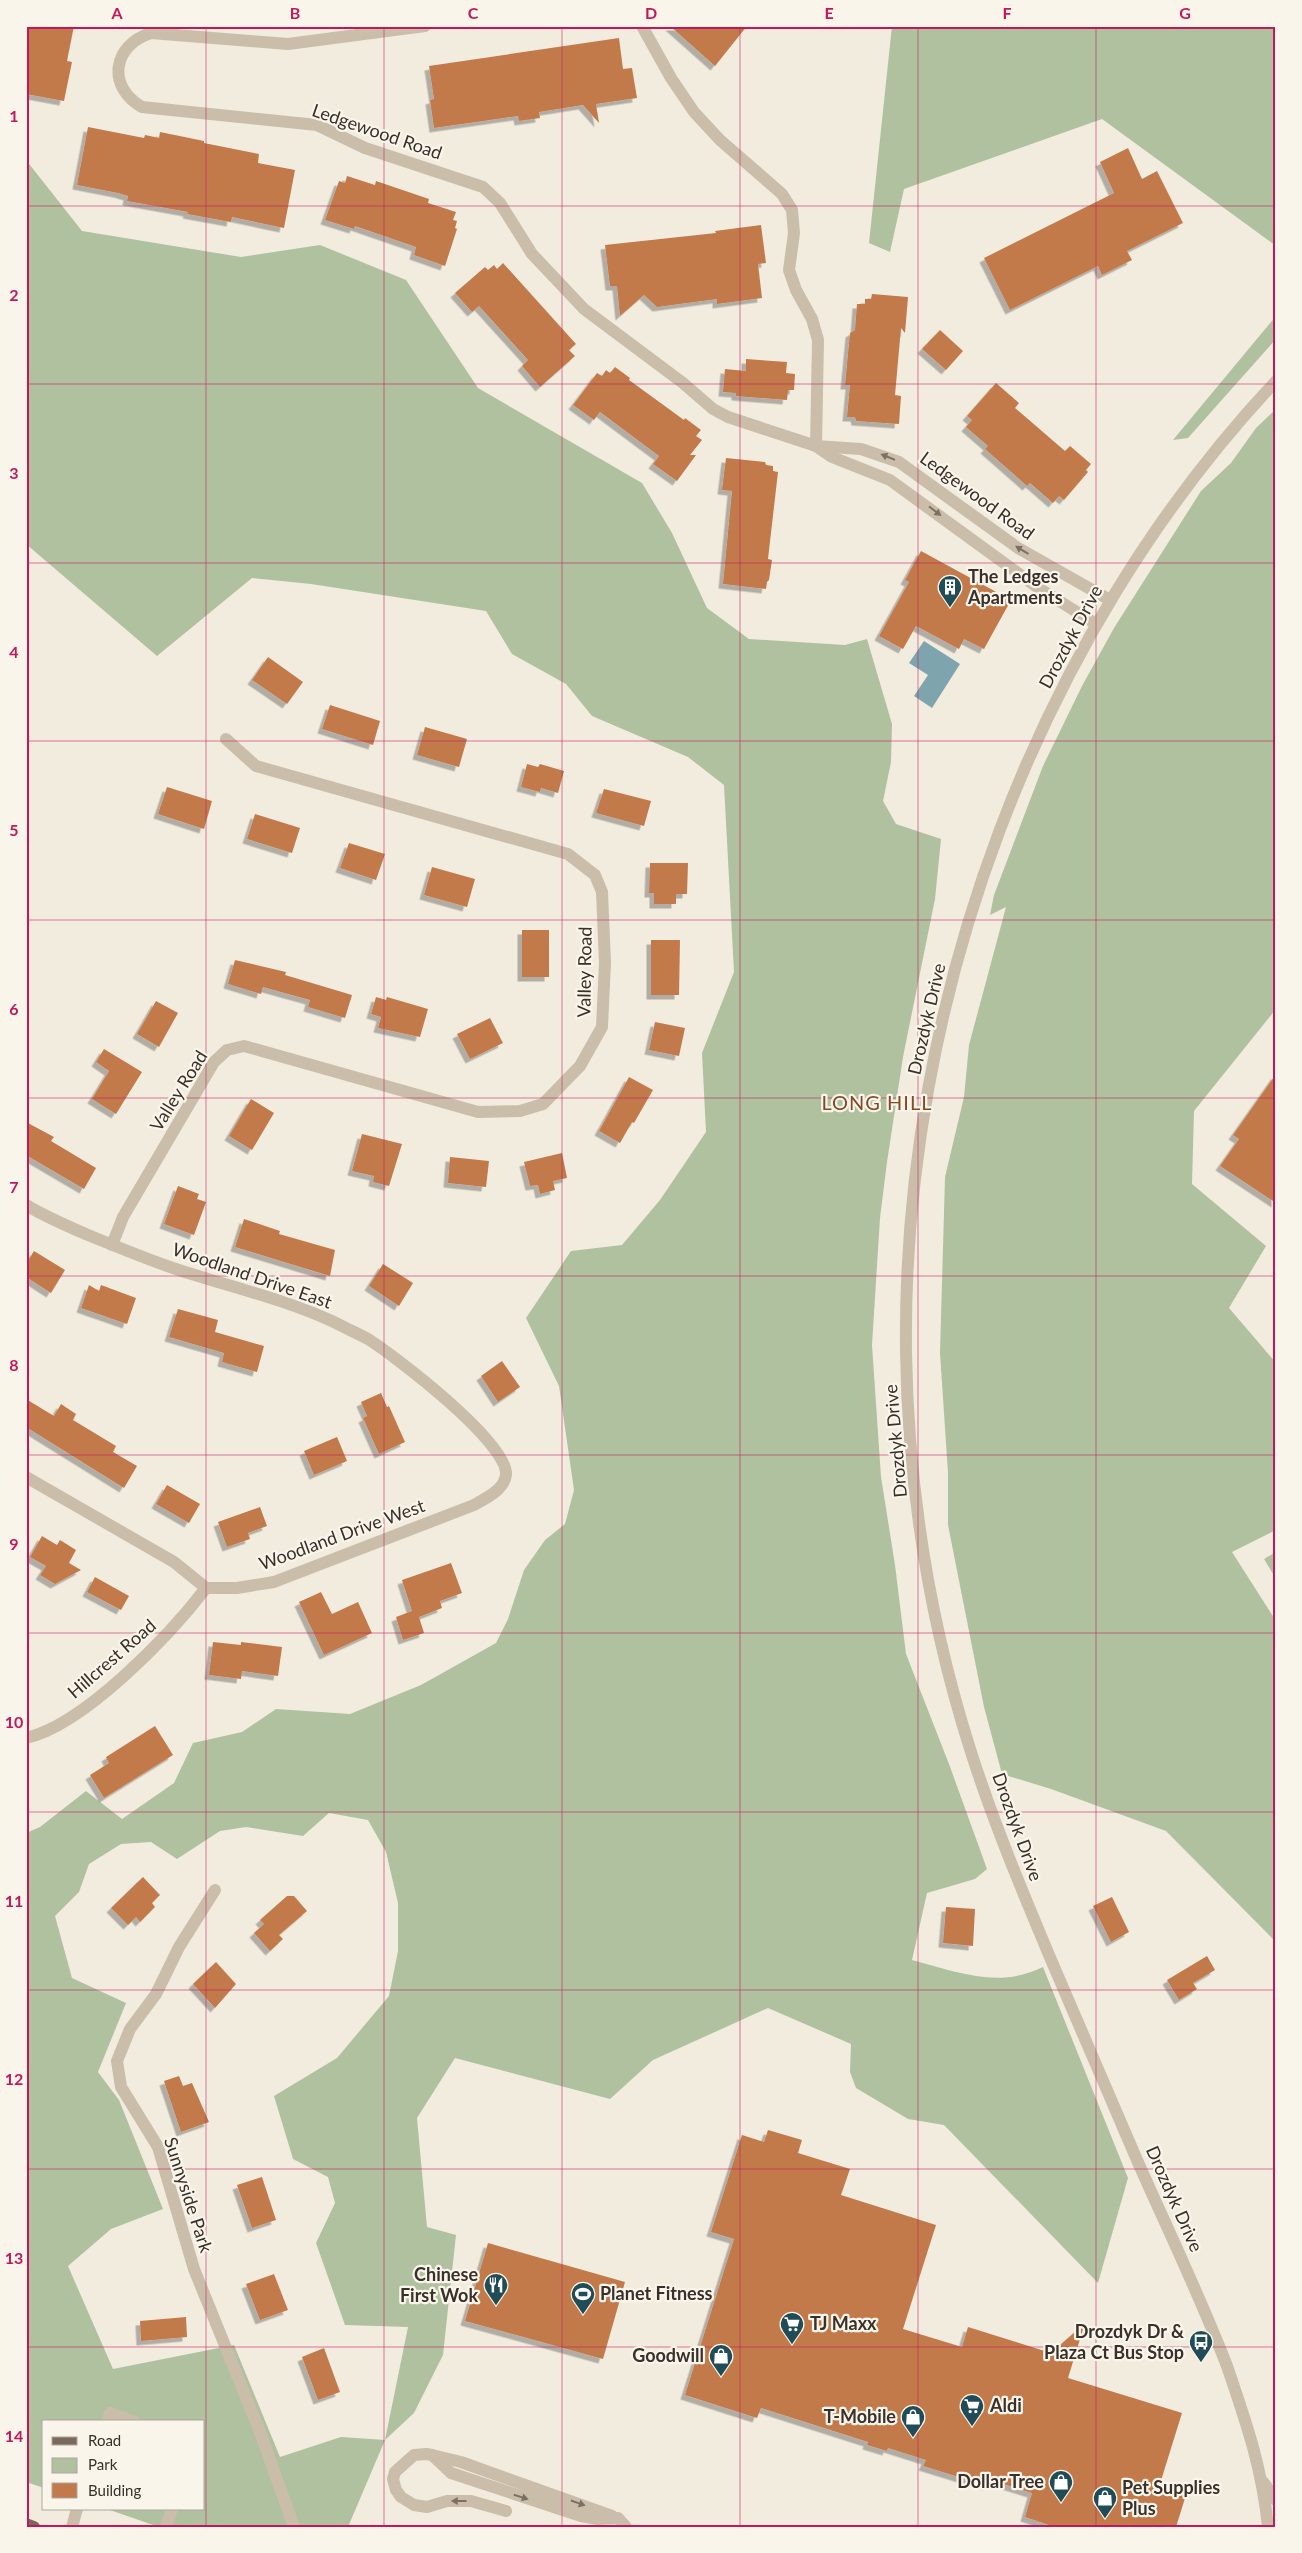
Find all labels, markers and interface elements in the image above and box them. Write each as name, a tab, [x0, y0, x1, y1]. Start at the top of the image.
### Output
text: A	[110, 3, 123, 22]
text: B	[290, 3, 300, 22]
text: C	[468, 3, 479, 22]
text: D	[645, 3, 657, 22]
text: E	[824, 3, 834, 22]
text: F	[1002, 3, 1012, 22]
text: G	[1179, 3, 1191, 22]
street label: Ledgewood Road	[310, 99, 445, 164]
text: 1	[9, 106, 19, 125]
text: 2	[9, 285, 19, 304]
street label: Ledgewood Road	[916, 446, 1039, 544]
one-way arrow	[881, 453, 896, 461]
text: 3	[9, 463, 19, 482]
one-way arrow	[928, 506, 941, 517]
one-way arrow	[1015, 545, 1028, 554]
place label: The Ledges Apartments	[967, 565, 1063, 608]
building icon: The Ledges Apartments	[937, 574, 963, 608]
street label: Drozdyk Drive	[1034, 581, 1107, 692]
text: 4	[9, 642, 19, 661]
text: 5	[9, 820, 19, 839]
street label: Valley Road	[572, 926, 596, 1018]
street label: Drozdyk Drive	[903, 961, 950, 1077]
text: 6	[9, 999, 19, 1018]
street label: Valley Road	[145, 1046, 212, 1135]
district label: LONG HILL	[821, 1090, 933, 1114]
text: 7	[9, 1177, 19, 1196]
street label: Woodland Drive East	[170, 1237, 335, 1313]
text: 8	[9, 1355, 19, 1374]
street label: Drozdyk Drive	[879, 1383, 911, 1499]
street label: Woodland Drive West	[256, 1494, 428, 1574]
text: 9	[9, 1534, 19, 1553]
street label: Hillcrest Road	[63, 1614, 160, 1702]
text: 10	[5, 1712, 23, 1731]
street label: Drozdyk Drive	[988, 1769, 1048, 1884]
text: 11	[5, 1891, 23, 1910]
text: 12	[5, 2069, 23, 2088]
street label: Sunnyside Park	[160, 2134, 218, 2256]
street label: Drozdyk Drive	[1142, 2142, 1208, 2255]
text: 13	[5, 2248, 23, 2267]
place label: Chinese First Wok	[400, 2263, 478, 2306]
restaurant icon: Chinese First Wok	[483, 2272, 509, 2306]
sports icon: Planet Fitness	[570, 2281, 596, 2315]
place label: Planet Fitness	[600, 2282, 713, 2304]
supermarket icon: TJ Maxx	[779, 2311, 805, 2345]
place label: TJ Maxx	[810, 2312, 877, 2334]
place label: Drozdyk Dr & Plaza Ct Bus Stop	[1044, 2320, 1184, 2363]
bus stop icon: Drozdyk Dr & Plaza Ct Bus Stop	[1188, 2329, 1214, 2363]
shop icon: Goodwill	[708, 2343, 734, 2377]
place label: Goodwill	[632, 2344, 704, 2366]
supermarket icon: Aldi	[959, 2393, 985, 2427]
place label: Aldi	[989, 2394, 1022, 2416]
shop icon: T-Mobile	[900, 2404, 926, 2438]
place label: T-Mobile	[824, 2405, 896, 2427]
legend	[42, 2420, 205, 2510]
text: 14	[5, 2426, 23, 2445]
text: Road	[88, 2431, 121, 2449]
text: Park	[88, 2455, 118, 2473]
shop icon: Dollar Tree	[1048, 2469, 1074, 2503]
place label: Dollar Tree	[957, 2470, 1044, 2492]
place label: Pet Supplies Plus	[1122, 2476, 1220, 2519]
text: Building	[88, 2481, 141, 2499]
shop icon: Pet Supplies Plus	[1092, 2485, 1118, 2519]
one-way arrow	[513, 2494, 528, 2502]
one-way arrow	[451, 2497, 467, 2505]
one-way arrow	[570, 2500, 585, 2507]

